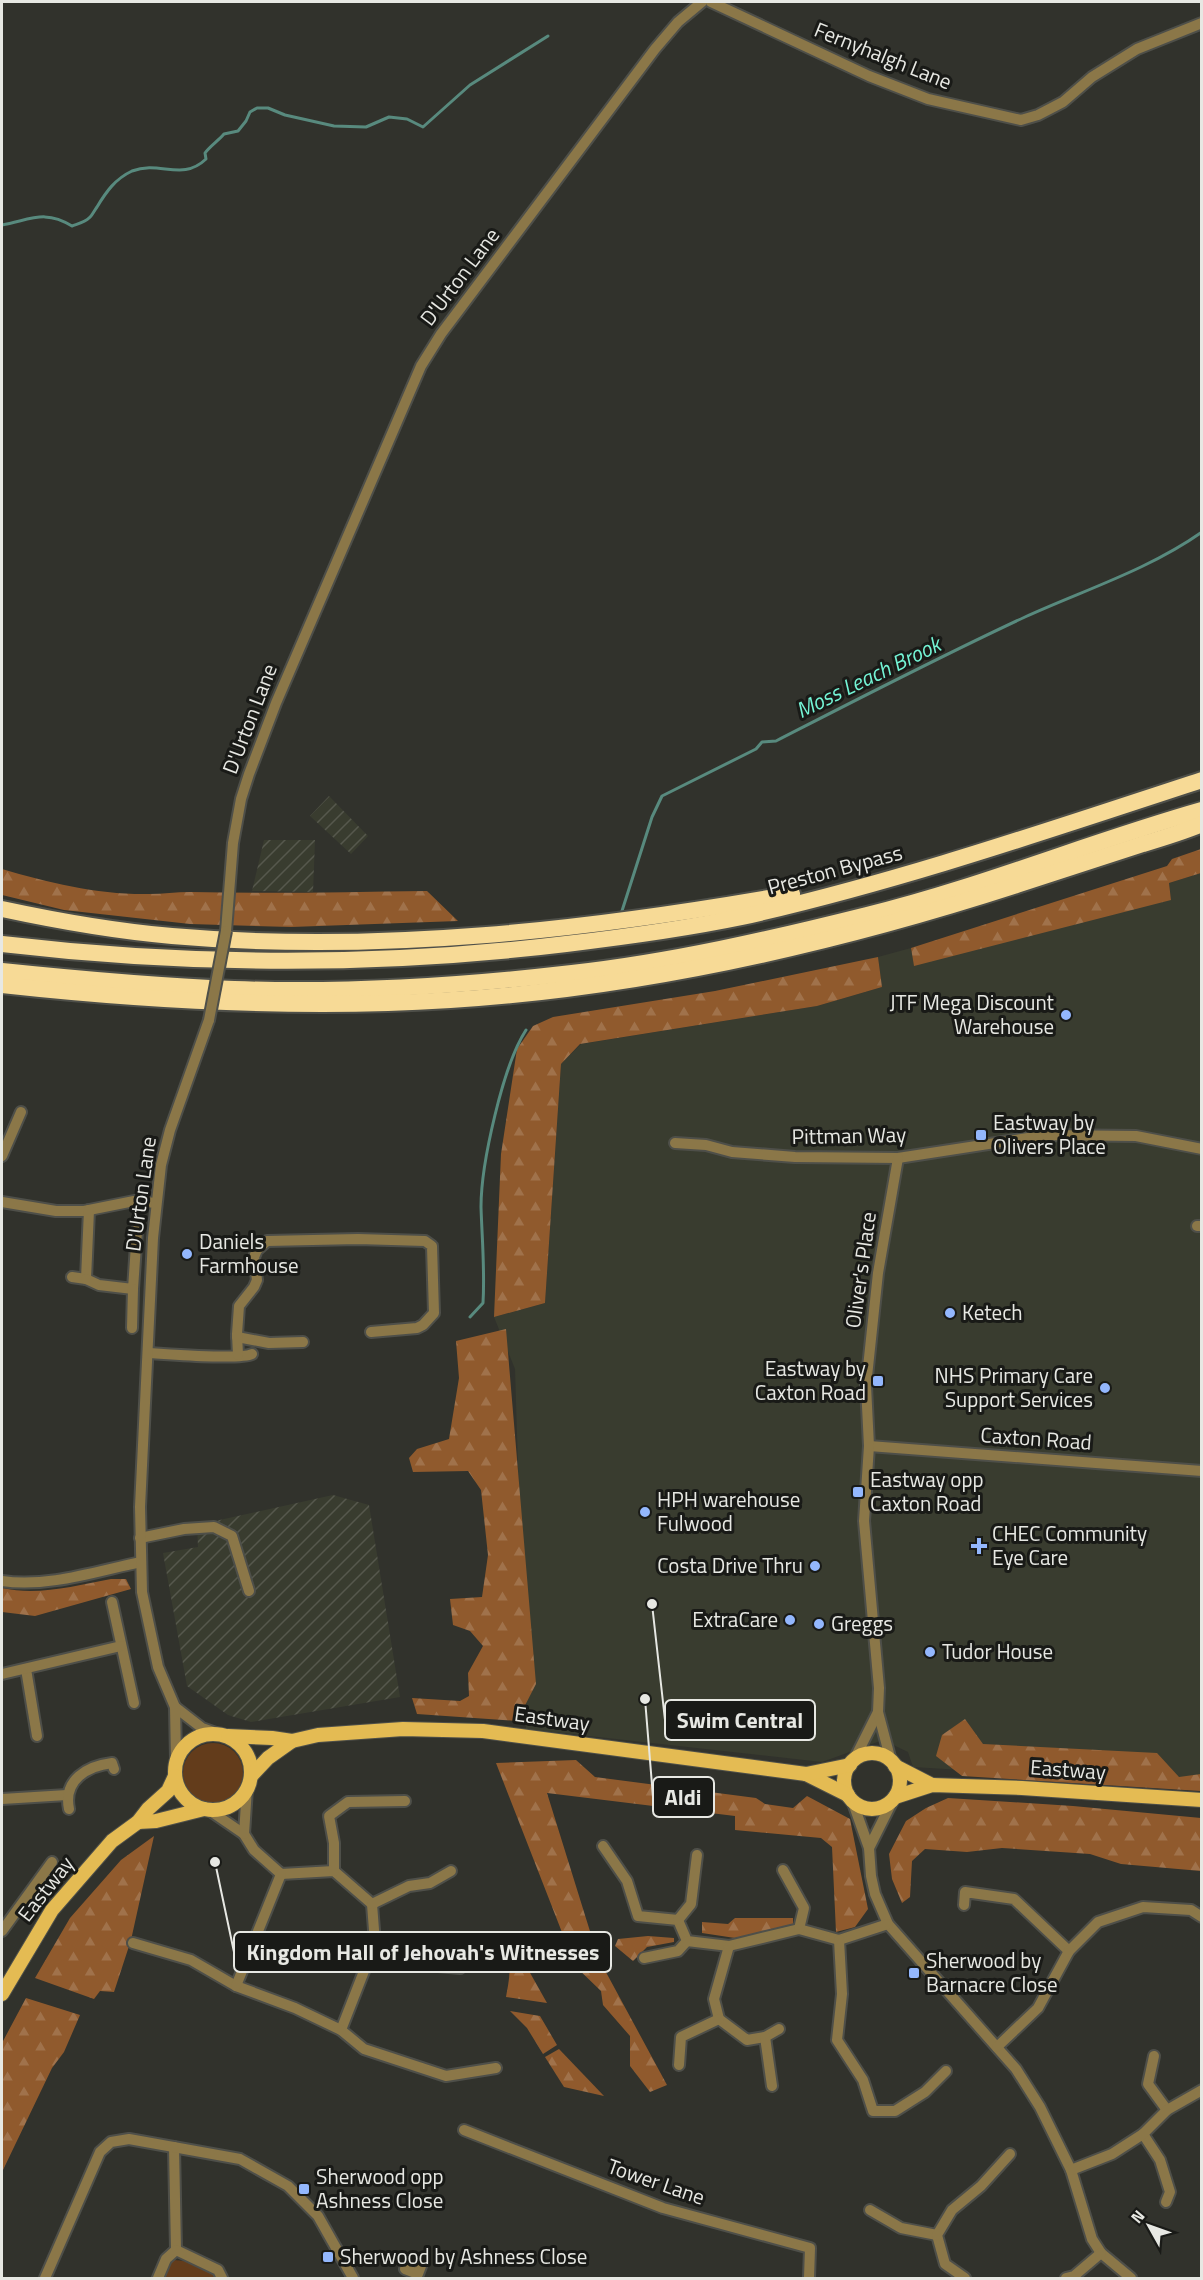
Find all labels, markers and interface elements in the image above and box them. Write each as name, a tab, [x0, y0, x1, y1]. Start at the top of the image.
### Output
street label: Fernyhalgh Lane	[810, 13, 957, 97]
street label: D'Urton Lane	[412, 221, 507, 332]
water label: Moss Leach Brook	[790, 626, 948, 727]
street label: D'Urton Lane	[213, 659, 285, 778]
street label: Preston Bypass	[764, 836, 906, 902]
place label: JTF Mega Discount Warehouse	[889, 986, 1055, 1042]
marker: JTF Mega Discount Warehouse	[1059, 1008, 1073, 1022]
place label: Eastway by Olivers Place	[993, 1106, 1106, 1162]
street label: Pittman Way	[791, 1118, 907, 1152]
marker: Eastway by Olivers Place	[974, 1128, 988, 1142]
street label: D'Urton Lane	[116, 1134, 164, 1253]
street label: Oliver's Place	[836, 1210, 884, 1330]
place label: Daniels Farmhouse	[199, 1225, 299, 1281]
marker: Daniels Farmhouse	[180, 1247, 194, 1261]
place label: Ketech	[962, 1296, 1023, 1328]
marker: Ketech	[943, 1306, 957, 1320]
place label: Eastway by Caxton Road	[755, 1352, 866, 1408]
place label: NHS Primary Care Support Services	[935, 1359, 1093, 1415]
marker: Eastway by Caxton Road	[871, 1374, 885, 1388]
marker: NHS Primary Care Support Services	[1098, 1381, 1112, 1395]
street label: Caxton Road	[979, 1418, 1093, 1458]
place label: Eastway opp Caxton Road	[870, 1463, 984, 1519]
place label: HPH warehouse Fulwood	[657, 1483, 800, 1539]
marker: Eastway opp Caxton Road	[851, 1485, 865, 1499]
marker: HPH warehouse Fulwood	[638, 1505, 652, 1519]
place label: CHEC Community Eye Care	[992, 1517, 1147, 1573]
marker: CHEC Community Eye Care	[970, 1537, 988, 1555]
place label: Costa Drive Thru	[657, 1549, 803, 1581]
marker: Costa Drive Thru	[808, 1559, 822, 1573]
place label: ExtraCare	[692, 1603, 778, 1635]
place label: Greggs	[831, 1607, 893, 1639]
marker: ExtraCare	[783, 1613, 797, 1627]
marker: Greggs	[812, 1617, 826, 1631]
place label: Tudor House	[942, 1635, 1053, 1667]
marker: Tudor House	[923, 1645, 937, 1659]
street label: Eastway	[512, 1697, 592, 1739]
callout: Swim Central	[665, 1700, 815, 1740]
text: Swim Central	[677, 1703, 803, 1737]
street label: Eastway	[1029, 1750, 1107, 1788]
callout: Aldi	[653, 1777, 714, 1817]
text: Aldi	[665, 1780, 701, 1814]
street label: Eastway	[9, 1849, 81, 1928]
callout: Kingdom Hall of Jehovah's Witnesses	[234, 1932, 611, 1972]
text: Kingdom Hall of Jehovah's Witnesses	[247, 1935, 599, 1969]
place label: Sherwood by Barnacre Close	[926, 1944, 1058, 2000]
marker: Sherwood by Barnacre Close	[907, 1966, 921, 1980]
street label: Tower Lane	[603, 2149, 709, 2213]
place label: Sherwood opp Ashness Close	[316, 2160, 444, 2216]
marker: Sherwood opp Ashness Close	[297, 2182, 311, 2196]
north arrow	[1119, 2196, 1179, 2256]
text: N	[1125, 2204, 1150, 2228]
place label: Sherwood by Ashness Close	[340, 2240, 587, 2272]
marker: Sherwood by Ashness Close	[321, 2250, 335, 2264]

